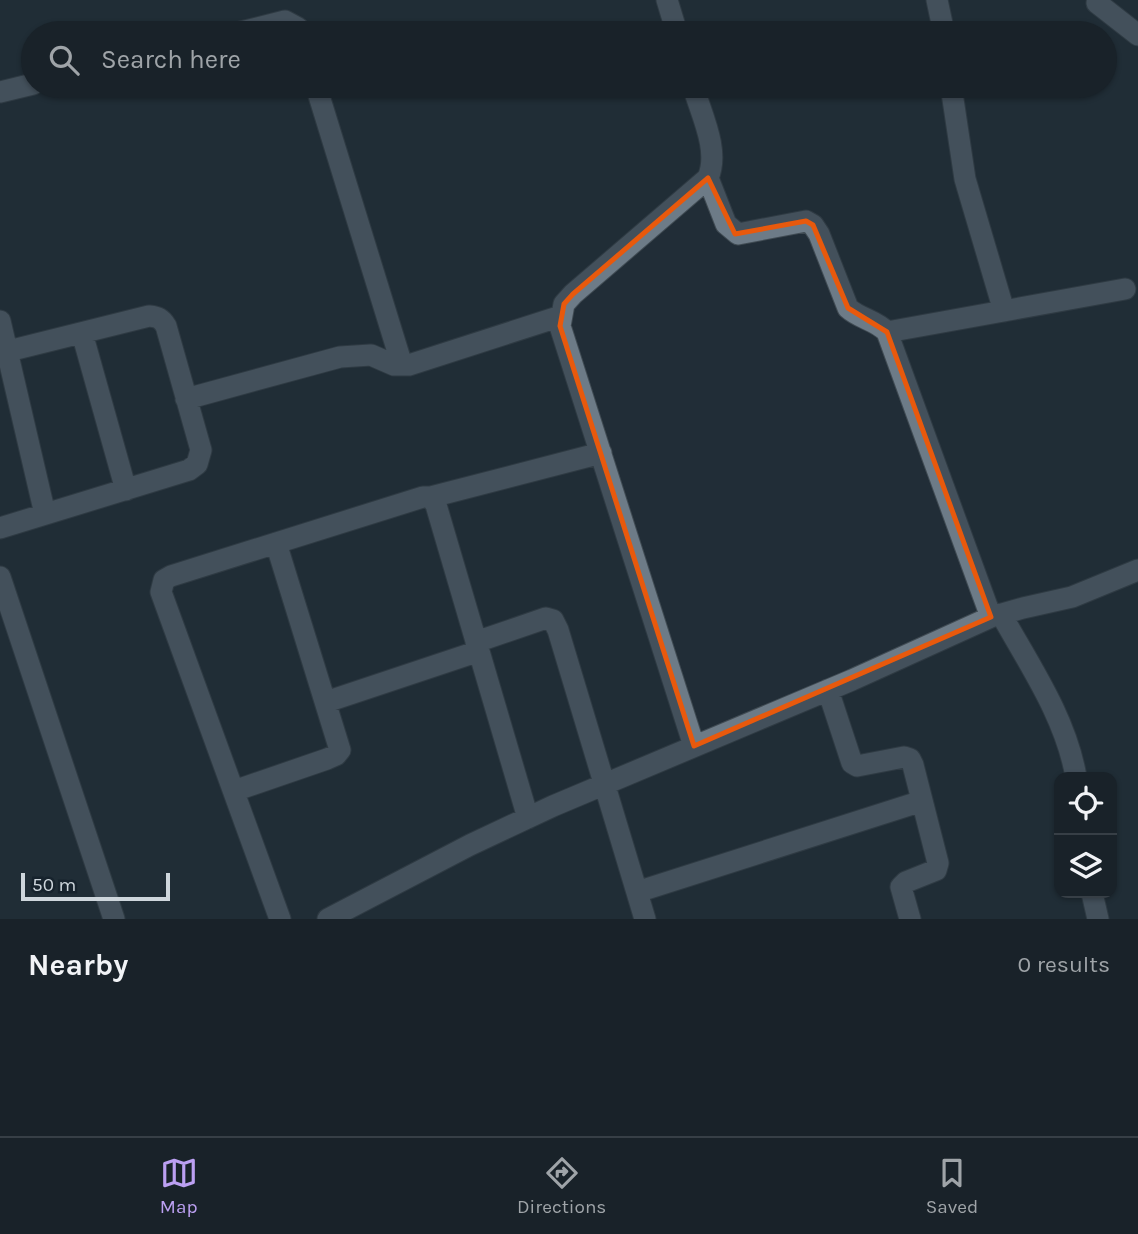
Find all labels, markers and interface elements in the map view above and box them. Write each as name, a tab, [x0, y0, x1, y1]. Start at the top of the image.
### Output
search box	[21, 21, 1117, 98]
icon: search	[45, 41, 83, 79]
text: Search here	[101, 44, 241, 75]
map controls	[1054, 772, 1117, 898]
button: locate	[1054, 772, 1117, 835]
button: layers	[1054, 835, 1117, 898]
scale bar	[21, 870, 170, 902]
text: 50 m	[32, 874, 76, 896]
text: Nearby	[28, 947, 128, 983]
text: 0 results	[1018, 951, 1110, 978]
tab: Map	[160, 1154, 198, 1218]
tab: Directions	[517, 1154, 606, 1218]
tab: Saved	[926, 1154, 978, 1218]

